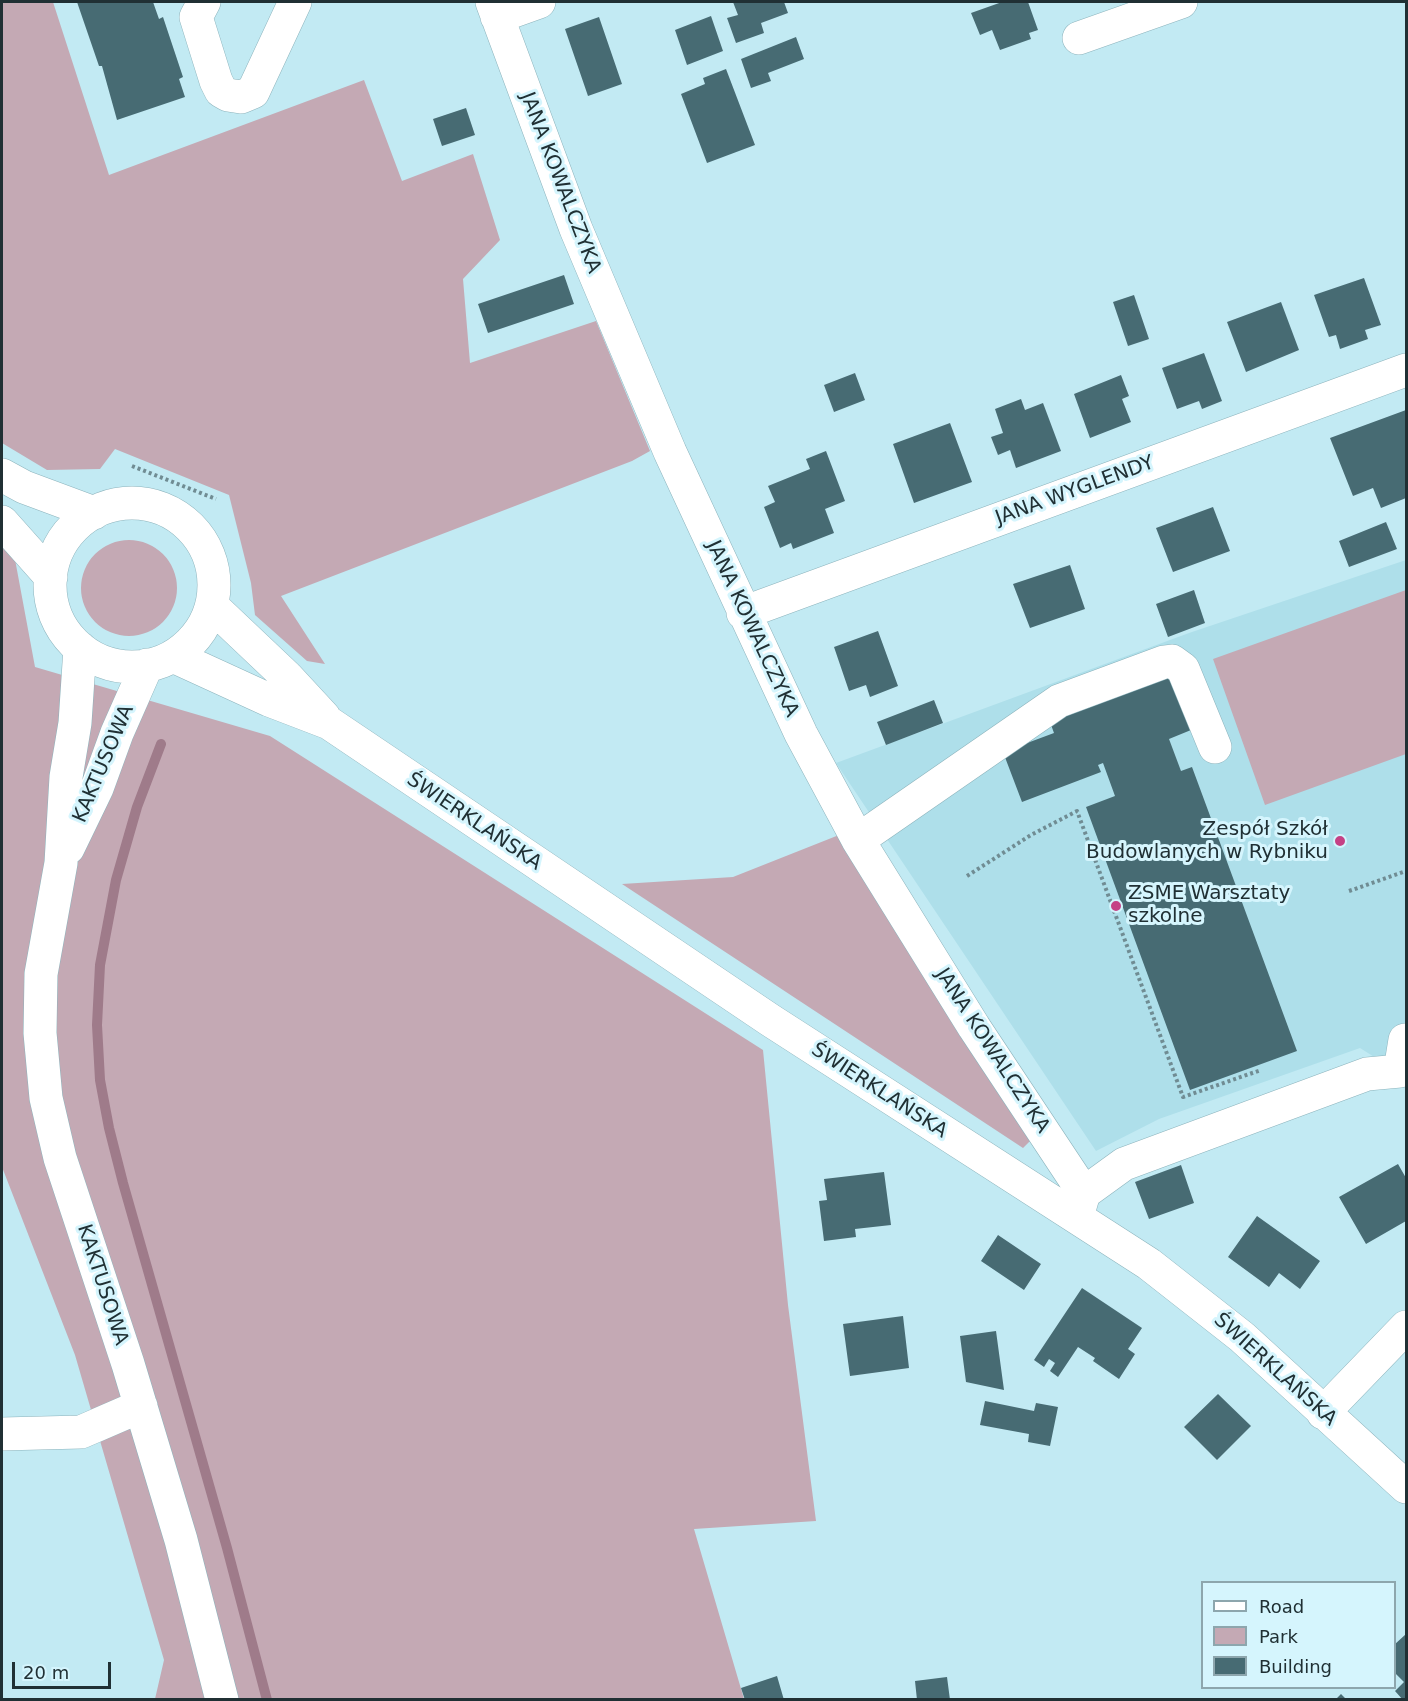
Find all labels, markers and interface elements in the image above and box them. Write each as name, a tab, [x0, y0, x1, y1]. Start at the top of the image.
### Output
street label: JANA KOWALCZYKA	[514, 89, 606, 277]
street label: JANA WYGLENDY	[992, 451, 1158, 531]
street label: JANA KOWALCZYKA	[701, 537, 803, 721]
street label: KAKTUSOWA	[68, 701, 140, 827]
street label: ŚWIERKLAŃSKA	[402, 768, 546, 876]
place label: Zespół Szkół Budowlanych w Rybniku	[1086, 818, 1328, 865]
marker: Zespół Szkół Budowlanych w Rybniku	[1333, 834, 1347, 848]
place label: ZSME Warsztaty szkolne	[1128, 882, 1290, 929]
marker: ZSME Warsztaty szkolne	[1109, 899, 1123, 913]
street label: JANA KOWALCZYKA	[930, 964, 1054, 1138]
street label: ŚWIERKLAŃSKA	[806, 1038, 952, 1144]
street label: KAKTUSOWA	[71, 1222, 133, 1348]
street label: ŚWIERKLAŃSKA	[1208, 1308, 1342, 1432]
legend	[1201, 1581, 1396, 1689]
text: Road	[1259, 1596, 1304, 1617]
text: Park	[1259, 1626, 1298, 1647]
scale bar	[15, 1650, 114, 1688]
text: Building	[1259, 1656, 1332, 1677]
text: 20 m	[23, 1662, 69, 1683]

